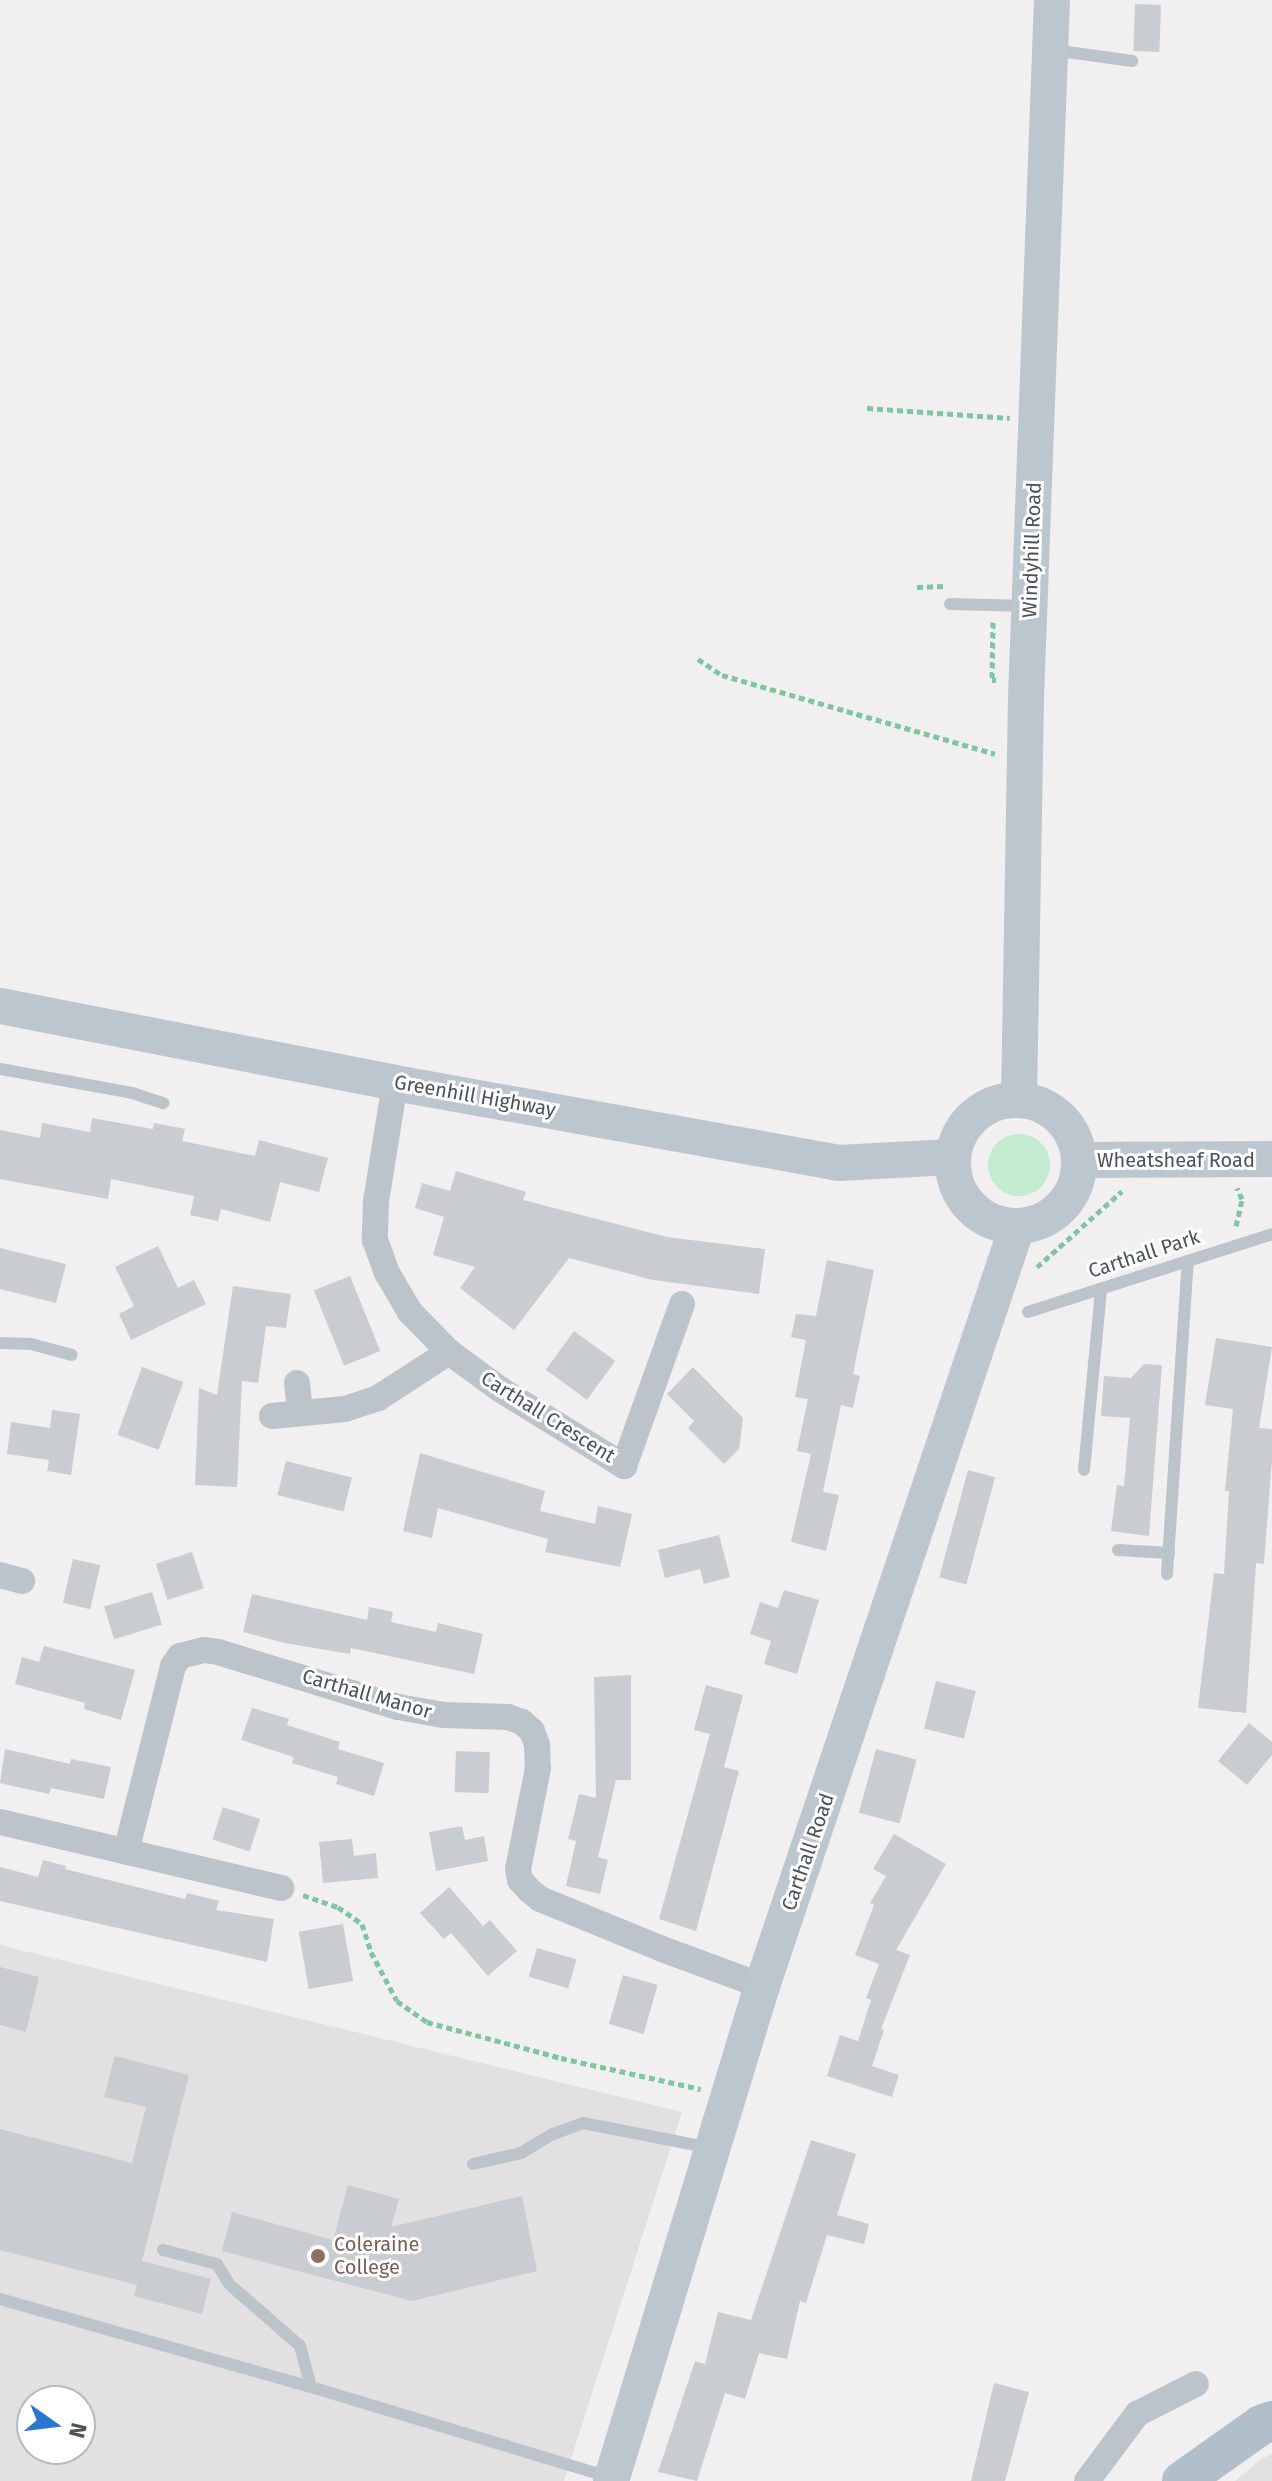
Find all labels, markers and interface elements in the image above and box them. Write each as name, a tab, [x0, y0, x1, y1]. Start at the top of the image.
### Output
street label: Windyhill Road	[1018, 482, 1046, 618]
street label: Greenhill Highway	[392, 1070, 558, 1122]
street label: Wheatsheaf Road	[1097, 1148, 1255, 1172]
street label: Carthall Park	[1085, 1225, 1203, 1283]
street label: Carthall Crescent	[477, 1366, 619, 1468]
street label: Carthall Manor	[299, 1664, 435, 1724]
street label: Carthall Road	[777, 1790, 839, 1914]
place label: Coleraine College	[334, 2232, 419, 2279]
marker: Coleraine College	[309, 2247, 327, 2265]
north arrow	[16, 2385, 96, 2465]
text: N	[63, 2420, 93, 2441]

